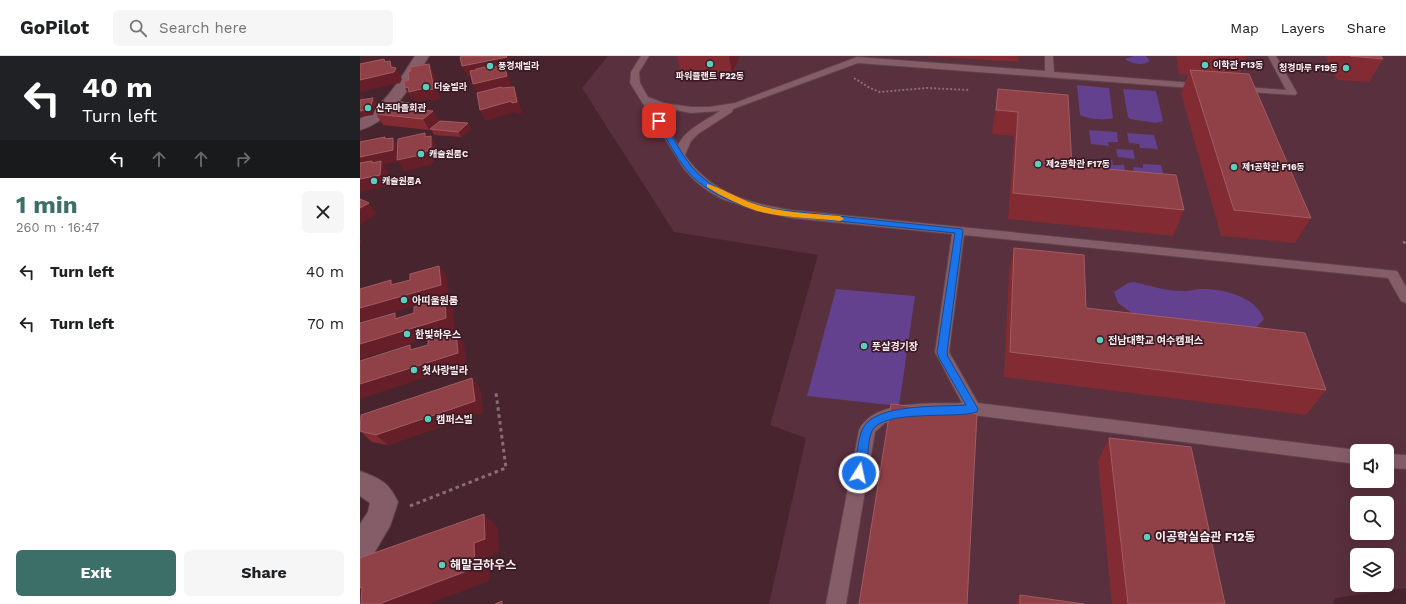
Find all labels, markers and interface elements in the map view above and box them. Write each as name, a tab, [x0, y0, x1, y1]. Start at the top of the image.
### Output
search box	[113, 10, 393, 46]
text: GoPilot	[20, 16, 89, 39]
icon: search	[127, 17, 149, 39]
text: Search here	[159, 19, 247, 37]
text: Map	[1230, 20, 1259, 36]
text: Layers	[1281, 20, 1325, 36]
text: Share	[1347, 20, 1386, 36]
marker: 파워플랜트 F22동	[705, 59, 715, 69]
place label: 이학관 F13동	[1213, 59, 1263, 70]
marker: 이학관 F13동	[1200, 60, 1210, 70]
marker: 풍경채빌라	[485, 61, 495, 71]
place label: 풍경채빌라	[498, 61, 540, 71]
place label: 청경마루 F19동	[1279, 63, 1338, 73]
marker: 청경마루 F19동	[1341, 63, 1351, 73]
text: 40 m	[82, 71, 152, 104]
place label: 파워플랜트 F22동	[676, 71, 744, 81]
icon: left	[16, 72, 68, 124]
marker: 더숲빌라	[421, 82, 431, 92]
place label: 더숲빌라	[434, 82, 468, 92]
marker: 신주마을회관	[363, 103, 373, 113]
place label: 신주마을회관	[376, 103, 426, 113]
pin	[642, 104, 676, 138]
text: Turn left	[82, 105, 157, 126]
icon: arrive	[648, 110, 670, 132]
icon: left	[106, 148, 128, 170]
icon: ahead	[148, 148, 170, 170]
icon: ahead	[190, 148, 212, 170]
icon: right	[232, 148, 254, 170]
marker: 캐슬원룸C	[416, 149, 426, 159]
place label: 캐슬원룸C	[429, 149, 468, 159]
place label: 제2공학관 F17동	[1046, 158, 1110, 169]
marker: 제2공학관 F17동	[1033, 159, 1043, 169]
place label: 제1공학관 F16동	[1242, 161, 1305, 172]
marker: 제1공학관 F16동	[1229, 162, 1239, 172]
marker: 캐슬원룸A	[369, 176, 379, 186]
place label: 캐슬원룸A	[382, 176, 422, 186]
text: 1 min	[16, 191, 78, 219]
button: close	[302, 191, 344, 233]
text: 260 m · 16:47	[16, 220, 99, 235]
icon: left	[16, 261, 38, 283]
text: Turn left	[50, 263, 114, 281]
text: 40 m	[306, 263, 344, 281]
marker: 아띠울원룸	[399, 295, 409, 305]
place label: 아띠울원룸	[412, 295, 458, 306]
icon: left	[16, 313, 38, 335]
text: Turn left	[50, 315, 114, 333]
text: 70 m	[307, 315, 344, 333]
marker: 한빛하우스	[402, 329, 412, 339]
place label: 한빛하우스	[415, 329, 461, 340]
place label: 전남대학교 여수캠퍼스	[1108, 334, 1203, 346]
marker: 전남대학교 여수캠퍼스	[1095, 335, 1105, 345]
marker: 풋살경기장	[859, 341, 869, 351]
place label: 풋살경기장	[872, 341, 918, 352]
marker: 첫사랑빌라	[409, 365, 419, 375]
place label: 첫사랑빌라	[422, 365, 468, 376]
marker: 캠퍼스빌	[423, 414, 433, 424]
place label: 캠퍼스빌	[436, 414, 473, 425]
map controls	[1350, 444, 1394, 592]
button: sound	[1350, 444, 1394, 488]
position arrow	[838, 452, 880, 494]
button: search	[1350, 496, 1394, 540]
place label: 이공학실습관 F12동	[1155, 530, 1255, 544]
marker: 이공학실습관 F12동	[1142, 532, 1152, 542]
button: layers	[1350, 548, 1394, 592]
button: Exit	[16, 550, 176, 596]
button: Share	[184, 550, 344, 596]
place label: 해말금하우스	[450, 558, 516, 572]
marker: 해말금하우스	[437, 560, 447, 570]

